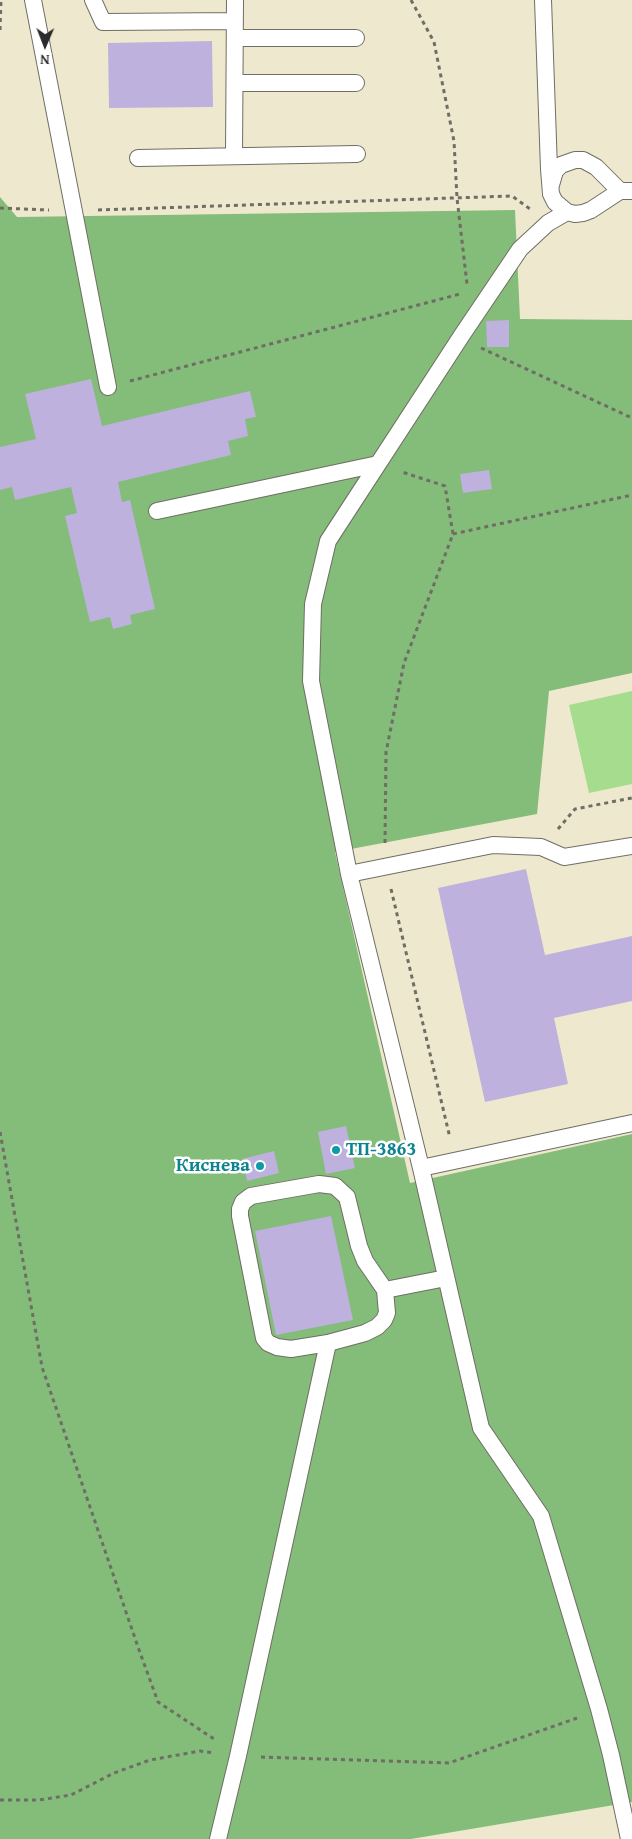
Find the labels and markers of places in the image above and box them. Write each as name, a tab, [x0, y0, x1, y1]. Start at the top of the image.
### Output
place label: ТП-3863	[346, 1139, 416, 1161]
marker: ТП-3863	[330, 1144, 342, 1156]
place label: Киснева	[176, 1155, 250, 1177]
marker: Киснева	[254, 1160, 266, 1172]

